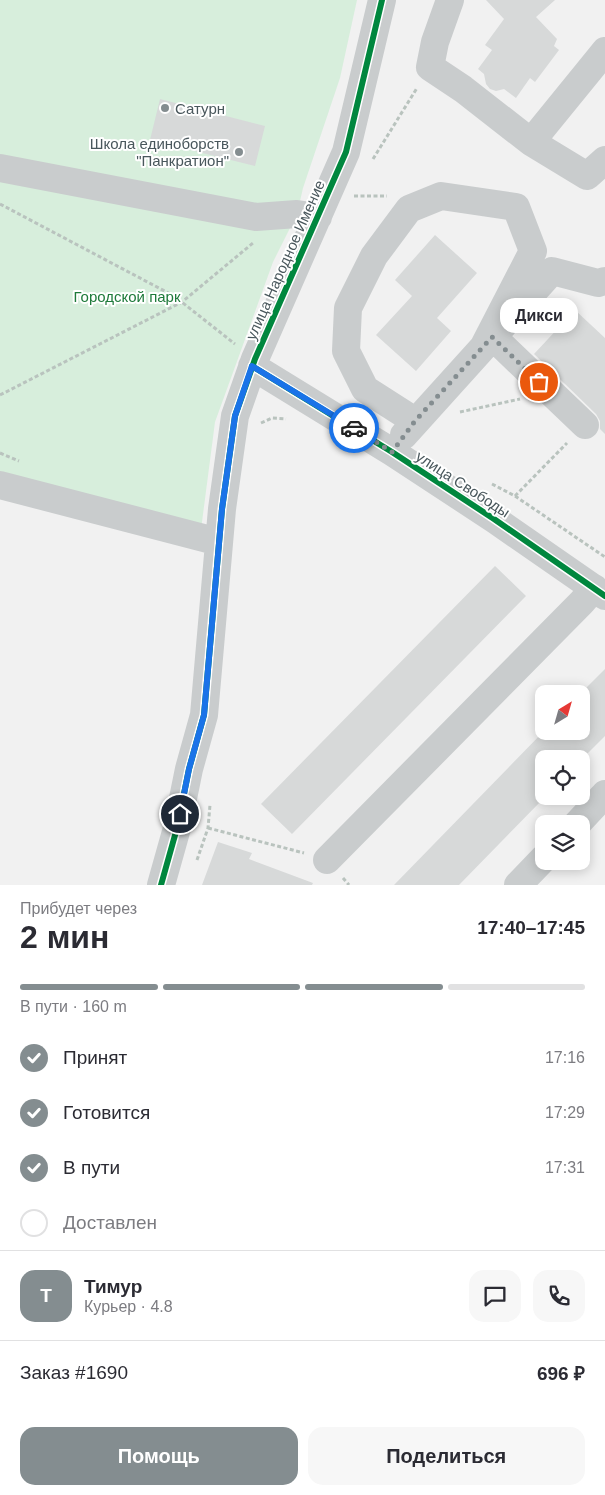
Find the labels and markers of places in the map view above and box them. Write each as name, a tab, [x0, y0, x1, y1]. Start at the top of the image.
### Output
place label: Сатурн	[175, 100, 225, 117]
marker: Сатурн	[159, 102, 171, 114]
place label: Школа единоборств "Панкратион"	[90, 135, 229, 169]
marker: Школа единоборств "Панкратион"	[233, 146, 245, 158]
callout: Дикси	[500, 297, 578, 332]
pin	[518, 361, 560, 403]
pin	[159, 793, 201, 835]

